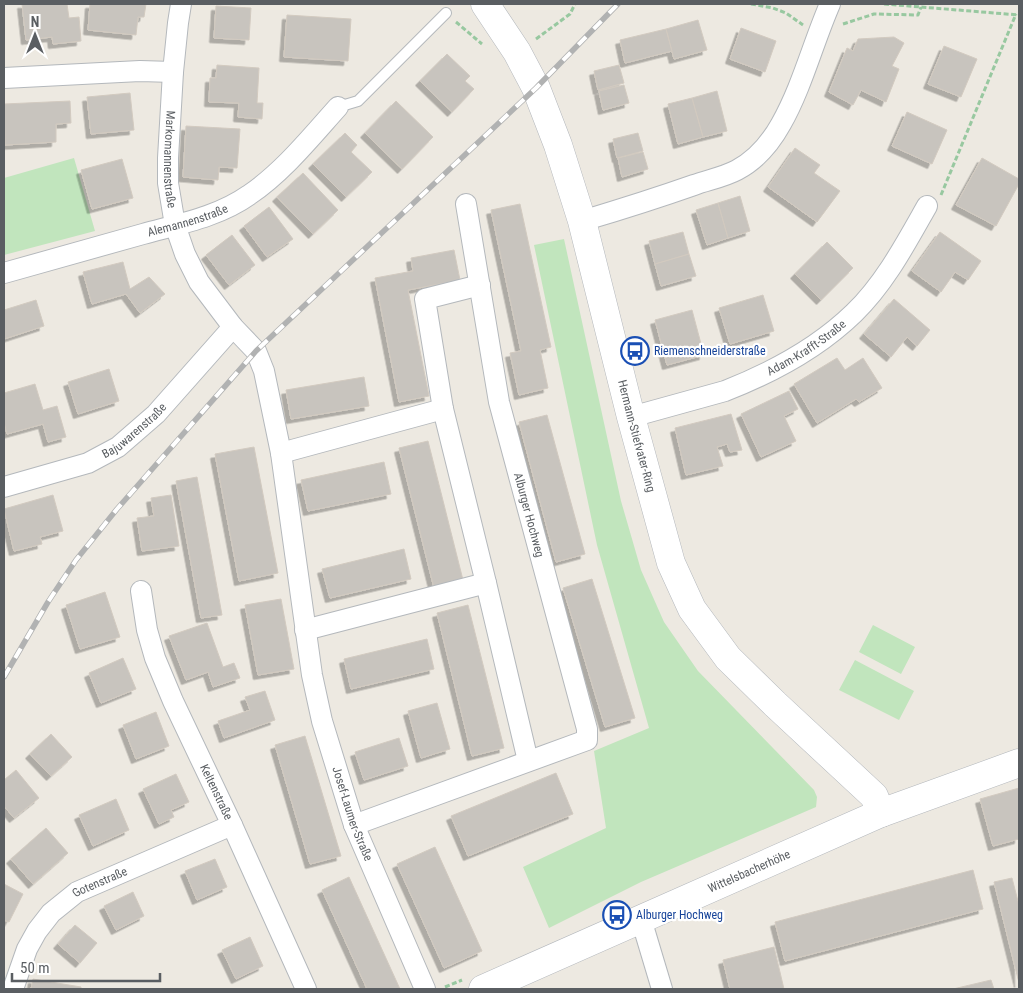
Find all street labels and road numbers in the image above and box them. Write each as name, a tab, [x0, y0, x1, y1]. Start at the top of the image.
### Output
street label: Markomannenstraße	[161, 110, 179, 209]
street label: Alemannenstraße	[146, 201, 230, 239]
street label: Adam-Krafft-Straße	[765, 317, 849, 378]
street label: Hermann-Stiefvater-Ring	[615, 378, 658, 494]
street label: Bajuwarenstraße	[100, 400, 169, 461]
street label: Alburger Hochweg	[511, 471, 547, 559]
street label: Keltenstraße	[197, 762, 236, 822]
street label: Josef-Laumer-Straße	[329, 765, 376, 863]
street label: Wittelsbacherhöhe	[706, 847, 793, 896]
street label: Gotenstraße	[69, 864, 130, 900]

